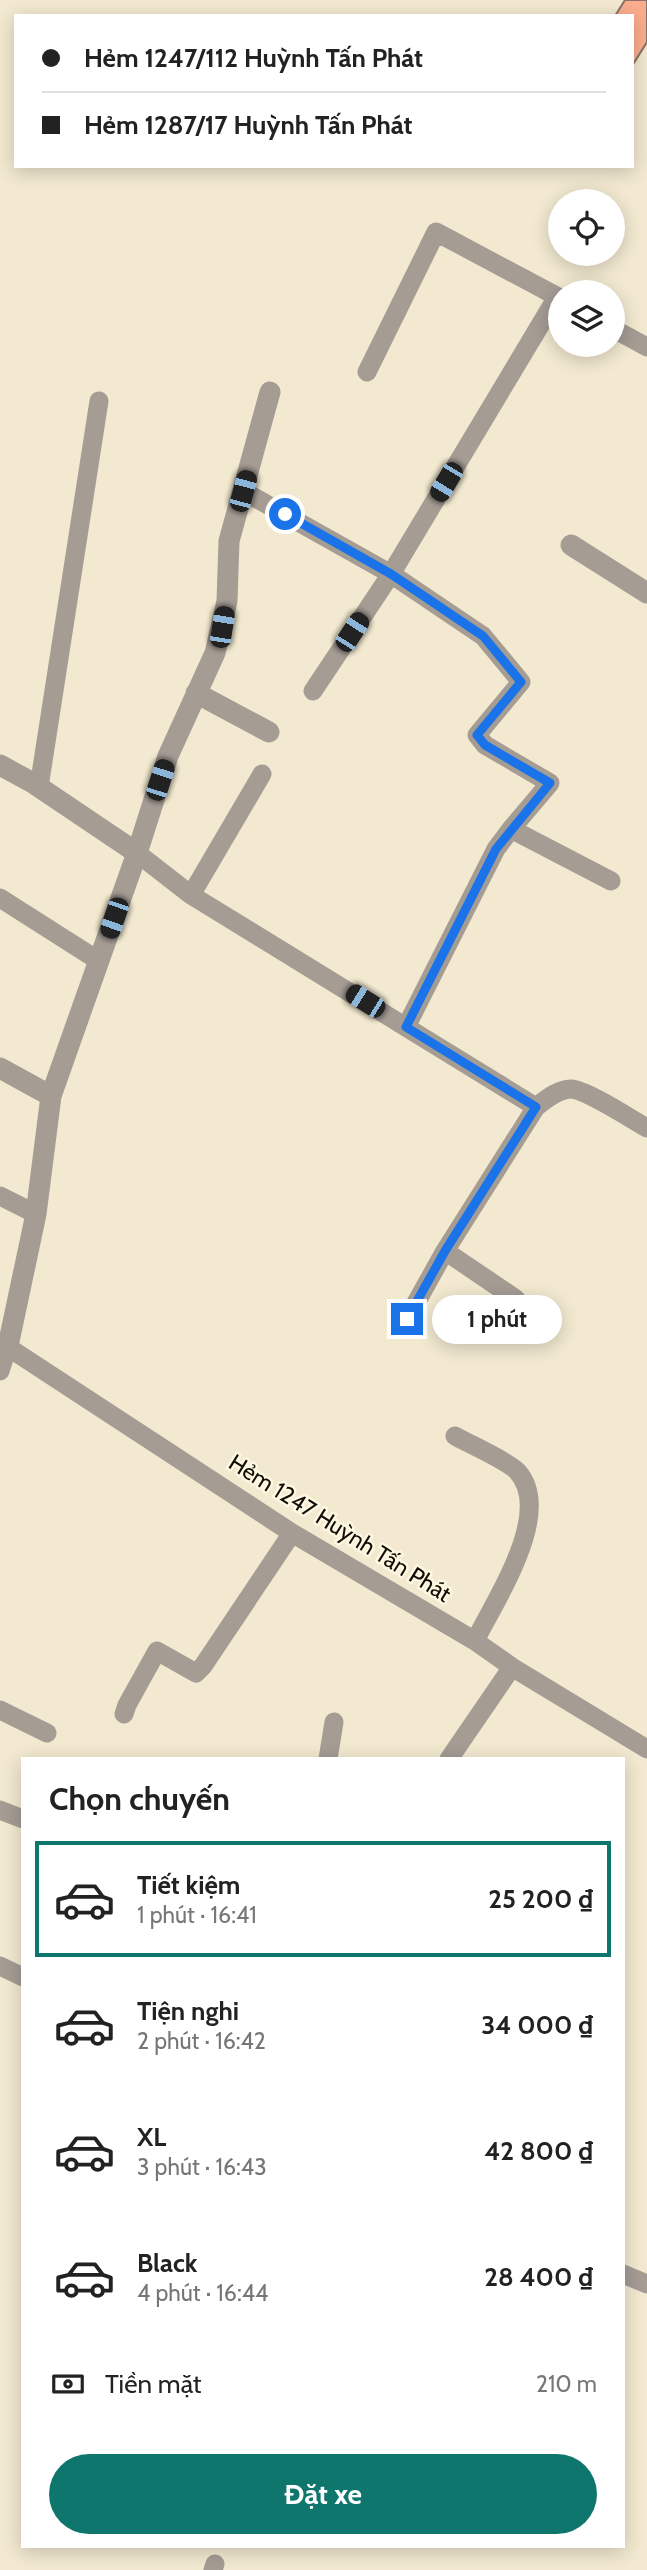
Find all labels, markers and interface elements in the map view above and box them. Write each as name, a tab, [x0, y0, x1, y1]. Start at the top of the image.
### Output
text: Hẻm 1247/112 Huỳnh Tấn Phát	[84, 42, 423, 74]
text: Hẻm 1287/17 Huỳnh Tấn Phát	[84, 109, 412, 141]
map controls	[548, 189, 625, 357]
button: locate	[548, 189, 625, 266]
button: layers	[548, 280, 625, 357]
car	[427, 459, 466, 505]
car	[228, 468, 259, 514]
route start	[269, 498, 301, 530]
car	[209, 605, 236, 649]
car	[332, 609, 373, 655]
car	[144, 757, 177, 803]
car	[98, 895, 131, 941]
car	[342, 981, 389, 1021]
callout: 1 phút	[432, 1294, 561, 1344]
route end	[391, 1303, 423, 1335]
text: 1 phút	[467, 1305, 527, 1333]
street label: Hẻm 1247 Huỳnh Tấn Phát	[224, 1448, 457, 1608]
text: Chọn chuyến	[49, 1779, 230, 1818]
icon: car	[53, 1868, 116, 1931]
text: Tiết kiệm	[137, 1869, 240, 1901]
text: 25 200 ₫	[488, 1883, 593, 1915]
text: 1 phút · 16:41	[137, 1901, 257, 1929]
icon: car	[53, 1994, 116, 2057]
text: Tiện nghi	[137, 1995, 239, 2027]
text: 34 000 ₫	[481, 2009, 593, 2041]
text: 2 phút · 16:42	[137, 2027, 266, 2055]
icon: car	[53, 2120, 116, 2183]
text: XL	[137, 2121, 166, 2153]
text: 42 800 ₫	[484, 2135, 593, 2167]
text: 3 phút · 16:43	[137, 2153, 267, 2181]
icon: car	[53, 2246, 116, 2309]
text: Black	[137, 2247, 197, 2279]
text: 28 400 ₫	[484, 2261, 593, 2293]
text: 4 phút · 16:44	[137, 2279, 268, 2307]
icon: cash	[49, 2365, 87, 2403]
text: Tiền mặt	[105, 2368, 202, 2400]
text: 210 m	[536, 2370, 597, 2398]
button: Đặt xe	[49, 2454, 597, 2534]

